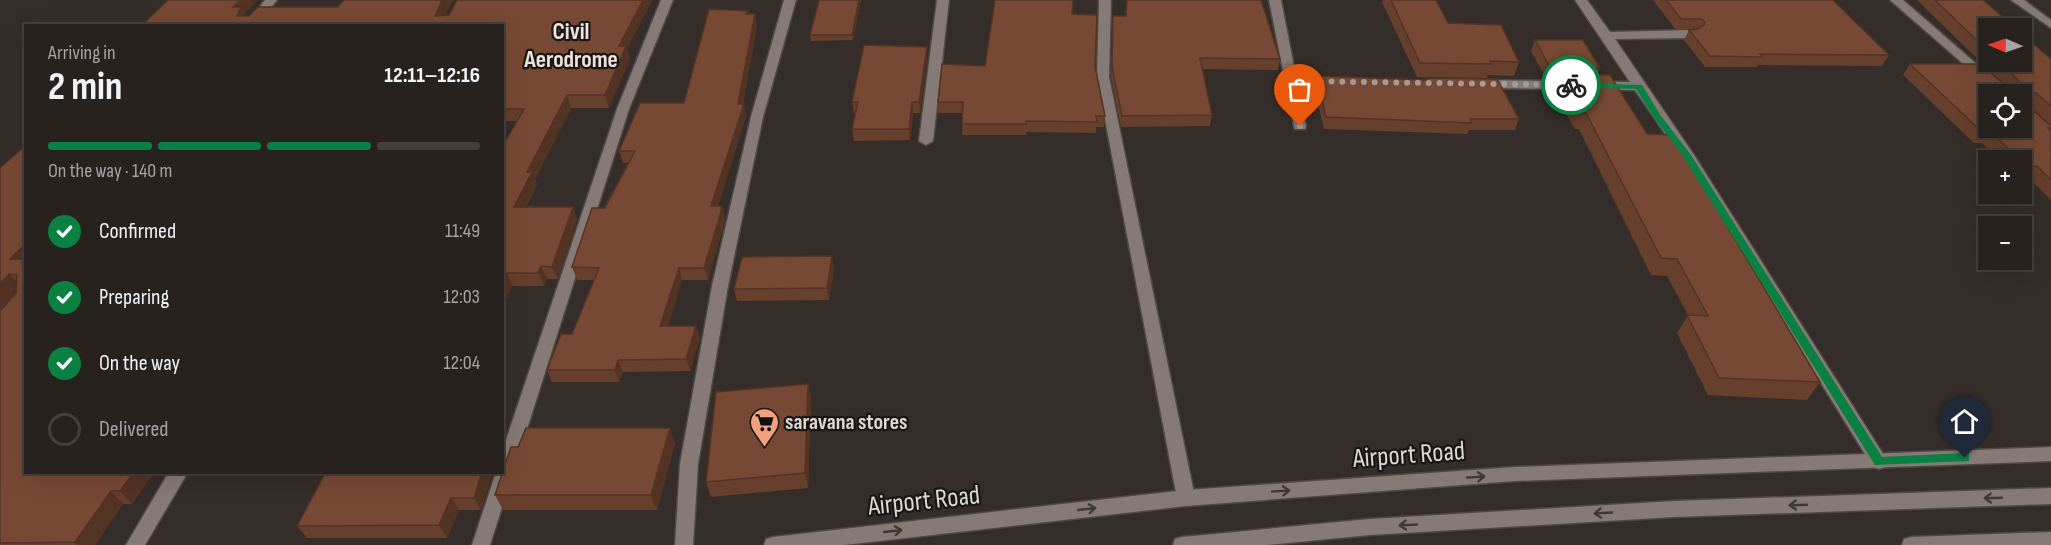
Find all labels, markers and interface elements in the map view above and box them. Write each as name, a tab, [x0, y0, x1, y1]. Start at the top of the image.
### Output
district label: Civil Aerodrome	[523, 17, 618, 74]
north arrow	[1978, 18, 2032, 72]
map controls	[1978, 18, 2032, 270]
text: Arriving in	[48, 41, 116, 65]
courier	[1541, 55, 1601, 115]
text: 12:11–12:16	[384, 62, 480, 89]
text: 2 min	[48, 64, 122, 111]
pin	[1274, 64, 1325, 126]
icon: bike	[1555, 69, 1588, 102]
icon: bag	[1283, 73, 1316, 106]
button: locate	[1978, 84, 2032, 138]
button: +	[1978, 150, 2032, 204]
text: On the way · 140 m	[48, 159, 172, 183]
icon: check	[48, 215, 81, 248]
button: −	[1978, 216, 2032, 270]
text: Confirmed	[99, 218, 176, 245]
text: 11:49	[445, 219, 480, 243]
icon: check	[48, 281, 81, 314]
text: Preparing	[99, 284, 169, 311]
text: 12:03	[443, 285, 480, 309]
icon: check	[48, 347, 81, 380]
text: On the way	[99, 350, 180, 377]
text: 12:04	[444, 351, 480, 375]
pin	[1939, 396, 1990, 458]
icon: home	[1948, 405, 1981, 438]
supermarket icon: saravana stores	[748, 406, 780, 448]
place label: saravana stores	[785, 409, 908, 436]
text: Delivered	[99, 416, 168, 443]
street label: Airport Road	[1351, 435, 1466, 475]
one-way arrow	[1465, 471, 1485, 482]
street label: Airport Road	[865, 479, 982, 523]
one-way arrow	[1271, 485, 1291, 496]
one-way arrow	[1983, 493, 2003, 504]
one-way arrow	[1788, 499, 1808, 510]
one-way arrow	[1077, 503, 1097, 514]
one-way arrow	[1593, 508, 1613, 519]
one-way arrow	[1399, 519, 1419, 530]
one-way arrow	[883, 525, 903, 536]

